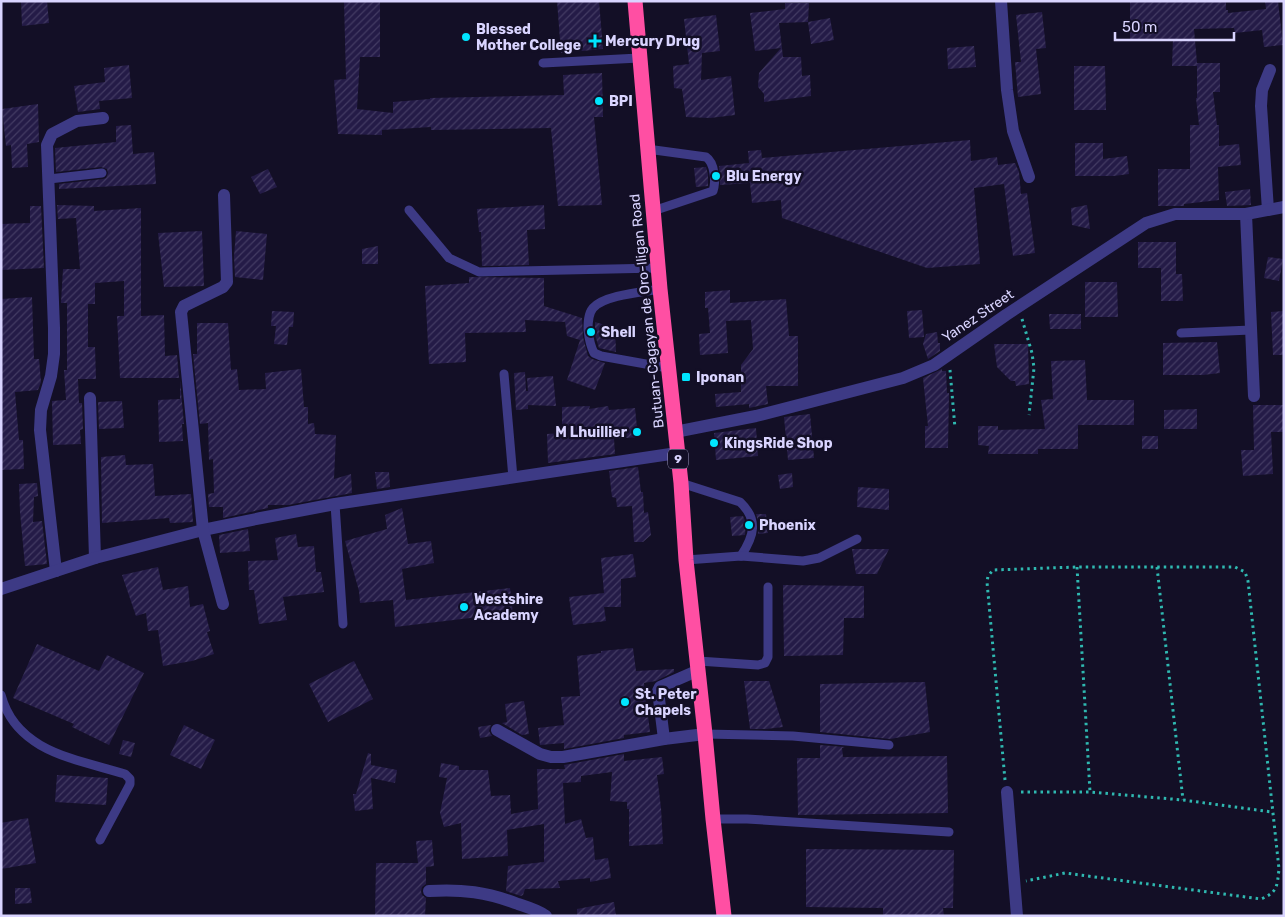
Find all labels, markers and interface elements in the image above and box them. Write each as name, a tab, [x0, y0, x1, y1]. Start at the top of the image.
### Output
scale bar	[1115, 10, 1234, 42]
text: 50 m	[1122, 18, 1157, 36]
place label: Blessed Mother College	[476, 21, 581, 54]
marker: Blessed Mother College	[460, 31, 472, 43]
place label: Mercury Drug	[605, 33, 700, 50]
marker: Mercury Drug	[589, 35, 601, 47]
place label: BPI	[609, 93, 633, 110]
marker: BPI	[593, 95, 605, 107]
place label: Blu Energy	[726, 168, 802, 185]
marker: Blu Energy	[710, 170, 722, 182]
street label: Butuan-Cagayan de Oro-Iligan Road	[626, 193, 668, 429]
street label: Yanez Street	[939, 286, 1017, 346]
place label: Shell	[601, 324, 636, 341]
marker: Shell	[585, 326, 597, 338]
place label: Iponan	[696, 369, 744, 386]
marker: Iponan	[680, 371, 692, 383]
place label: M Lhuillier	[555, 424, 628, 441]
marker: M Lhuillier	[631, 426, 643, 438]
place label: KingsRide Shop	[724, 435, 833, 452]
marker: KingsRide Shop	[708, 437, 720, 449]
road number: 9	[668, 449, 688, 468]
place label: Phoenix	[759, 517, 816, 534]
marker: Phoenix	[743, 519, 755, 531]
place label: Westshire Academy	[474, 591, 543, 624]
marker: Westshire Academy	[458, 601, 470, 613]
place label: St. Peter Chapels	[635, 686, 697, 719]
marker: St. Peter Chapels	[619, 696, 631, 708]

